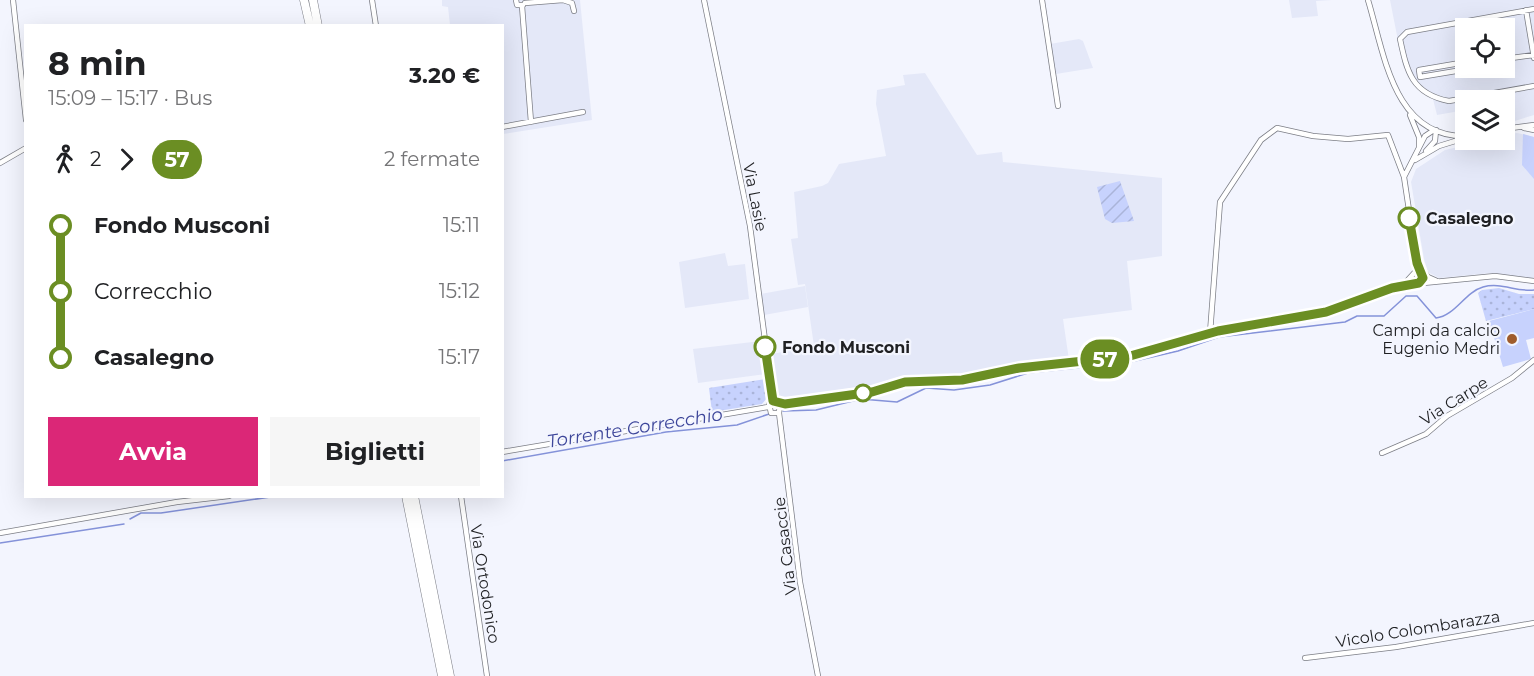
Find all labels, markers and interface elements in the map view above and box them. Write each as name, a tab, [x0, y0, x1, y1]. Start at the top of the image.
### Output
map controls	[1455, 18, 1515, 150]
button: locate	[1455, 18, 1515, 78]
text: 8 min	[48, 43, 146, 83]
text: 3.20 €	[409, 62, 480, 89]
text: 15:09 – 15:17 · Bus	[48, 86, 212, 110]
button: layers	[1455, 90, 1515, 150]
icon: walk	[48, 143, 81, 176]
icon: forward	[110, 143, 143, 176]
text: 2	[90, 147, 101, 171]
text: 57	[164, 147, 190, 172]
text: 2 fermate	[384, 147, 480, 171]
street label: Via Lasie	[739, 161, 771, 233]
marker: Casalegno	[1398, 207, 1420, 229]
place label: Casalegno	[1426, 209, 1513, 228]
text: Fondo Musconi	[94, 212, 270, 239]
text: 15:11	[443, 213, 480, 237]
text: Correcchio	[94, 278, 212, 305]
text: 15:12	[439, 279, 480, 303]
place label: Campi da calcio Eugenio Medri	[1373, 321, 1500, 358]
marker: Campi da calcio Eugenio Medri	[1505, 332, 1519, 346]
marker: Fondo Musconi	[754, 336, 776, 358]
place label: Fondo Musconi	[782, 338, 910, 357]
line badge: 57	[1078, 340, 1132, 378]
text: Casalegno	[94, 344, 214, 371]
text: 15:17	[438, 345, 480, 369]
text: 57	[1092, 347, 1118, 372]
street label: Via Carpe	[1417, 373, 1491, 429]
unlabelled marker	[854, 384, 872, 402]
water label: Torrente Correcchio	[546, 403, 724, 453]
button: Avvia	[48, 417, 258, 486]
button: Biglietti	[270, 417, 480, 486]
street label: Via Casaccie	[770, 496, 800, 596]
street label: Via Ortodonico	[466, 523, 504, 645]
street label: Vicolo Colombarazza	[1334, 607, 1502, 651]

